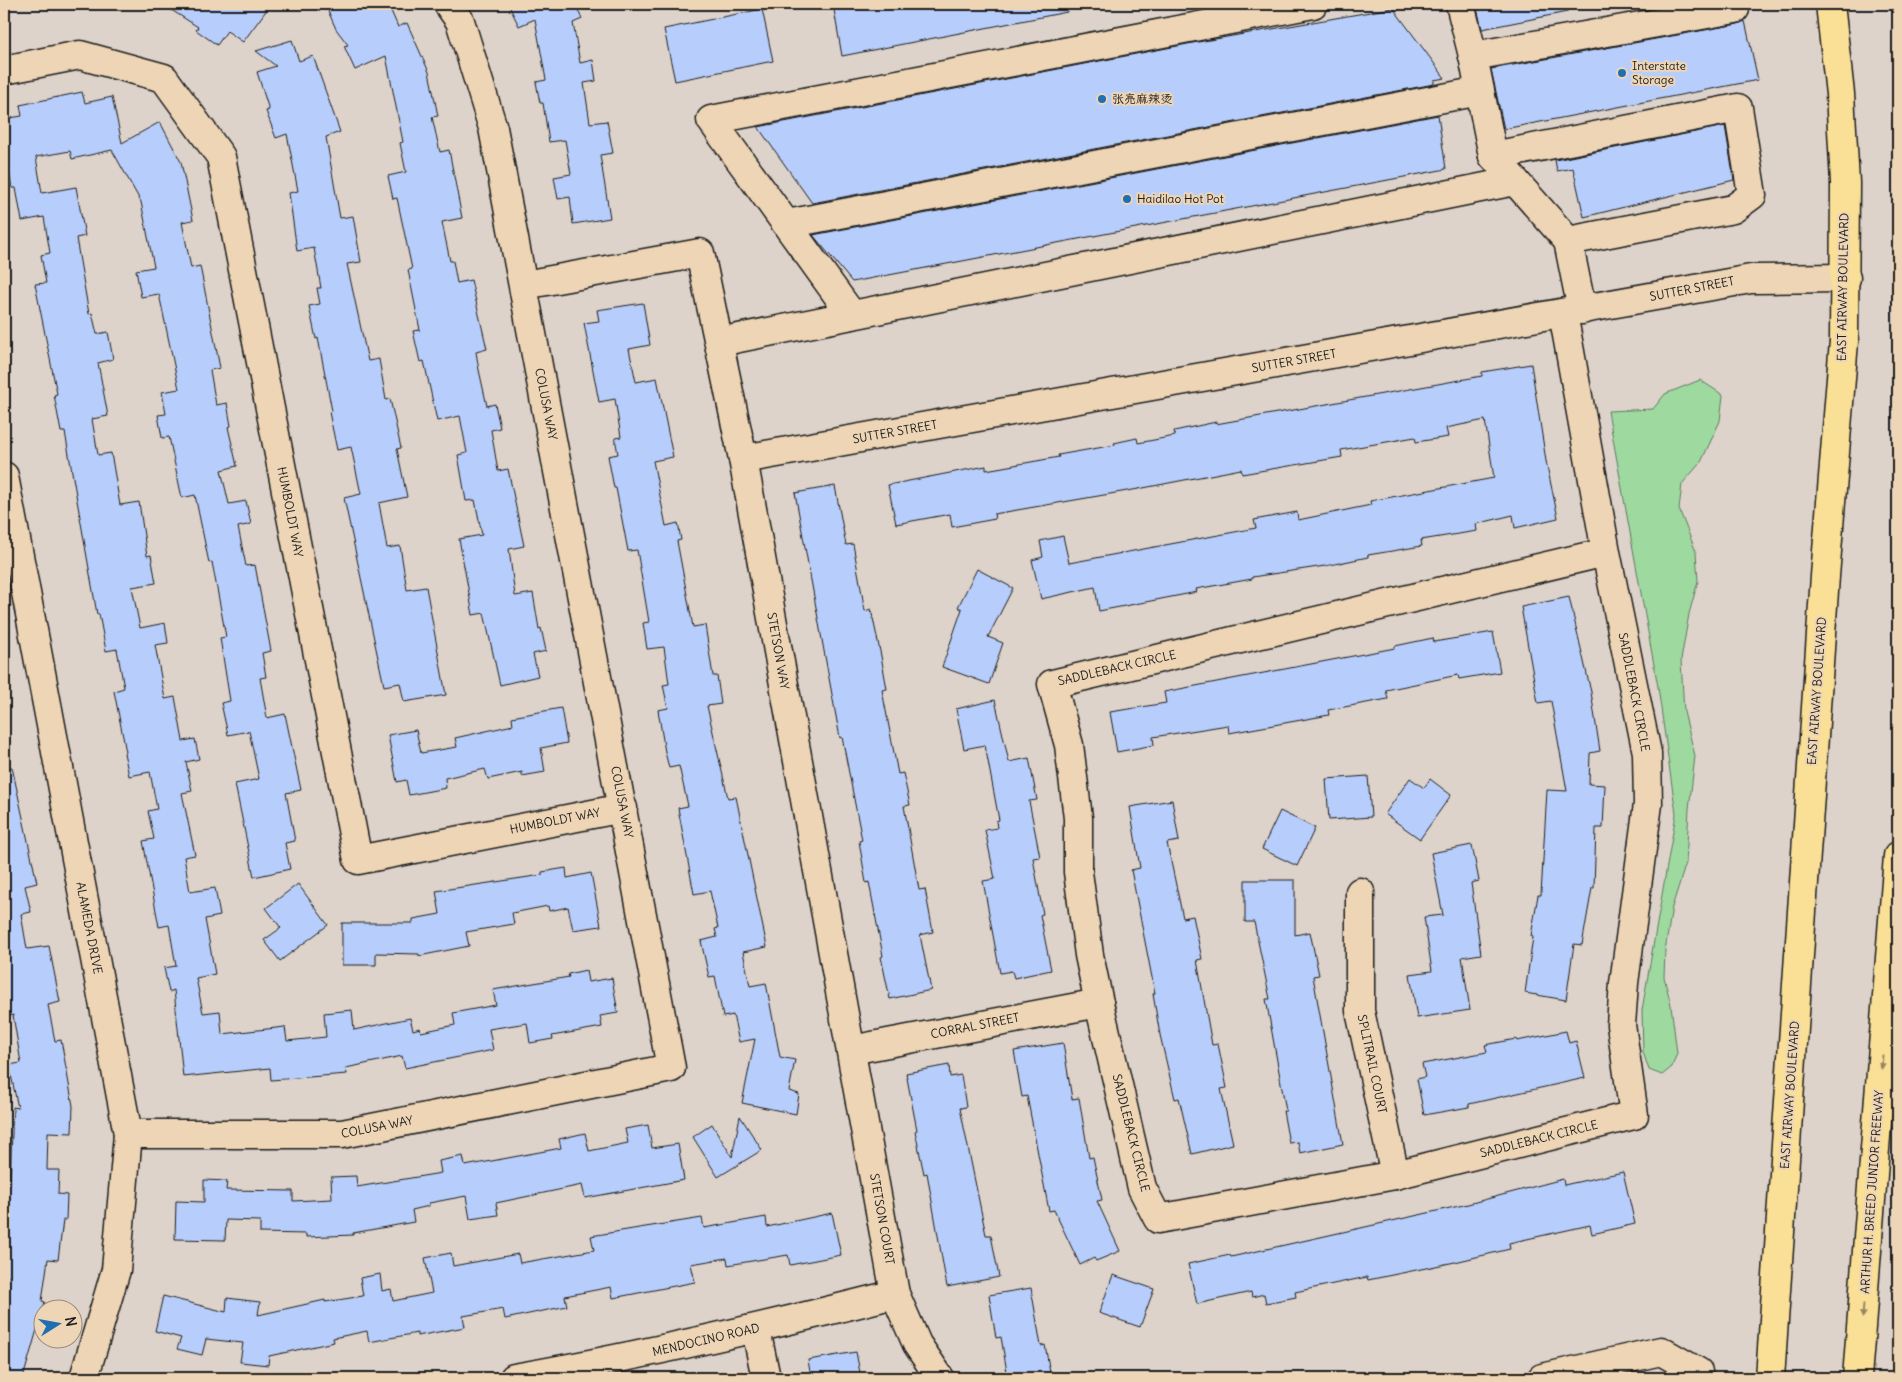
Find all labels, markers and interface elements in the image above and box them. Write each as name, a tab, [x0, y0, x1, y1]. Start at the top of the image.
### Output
place label: Interstate Storage	[1632, 58, 1686, 87]
marker: Interstate Storage	[1616, 67, 1628, 79]
place label: 张亮麻辣烫	[1112, 91, 1172, 106]
marker: 张亮麻辣烫	[1096, 93, 1108, 105]
place label: Haidilao Hot Pot	[1137, 191, 1224, 206]
marker: Haidilao Hot Pot	[1121, 193, 1133, 205]
street label: EAST AIRWAY BOULEVARD	[1834, 213, 1851, 361]
street label: SUTTER STREET	[1648, 273, 1735, 304]
street label: SUTTER STREET	[1250, 346, 1338, 375]
street label: COLUSA WAY	[532, 367, 561, 442]
street label: SUTTER STREET	[851, 417, 939, 446]
street label: HUMBOLDT WAY	[274, 465, 307, 559]
street label: STETSON WAY	[764, 611, 793, 691]
street label: EAST AIRWAY BOULEVARD	[1804, 616, 1829, 766]
street label: SADDLEBACK CIRCLE	[1616, 631, 1653, 753]
street label: SADDLEBACK CIRCLE	[1056, 647, 1177, 688]
street label: COLUSA WAY	[608, 765, 637, 840]
street label: HUMBOLDT WAY	[508, 804, 602, 837]
street label: ALAMEDA DRIVE	[73, 880, 106, 975]
street label: CORRAL STREET	[929, 1010, 1021, 1041]
street label: SPLITRAIL COURT	[1355, 1013, 1390, 1115]
street label: EAST AIRWAY BOULEVARD	[1777, 1020, 1802, 1170]
one-way arrow	[1878, 1054, 1886, 1070]
street label: SADDLEBACK CIRCLE	[1110, 1072, 1153, 1193]
street label: ARTHUR H. BREED JUNIOR FREEWAY	[1857, 1089, 1886, 1294]
street label: COLUSA WAY	[340, 1112, 415, 1141]
street label: SADDLEBACK CIRCLE	[1478, 1117, 1599, 1160]
street label: STETSON COURT	[867, 1172, 898, 1266]
north arrow	[32, 1300, 82, 1350]
one-way arrow	[1858, 1303, 1866, 1319]
text: N	[61, 1315, 81, 1328]
street label: MENDOCINO ROAD	[651, 1320, 761, 1359]

